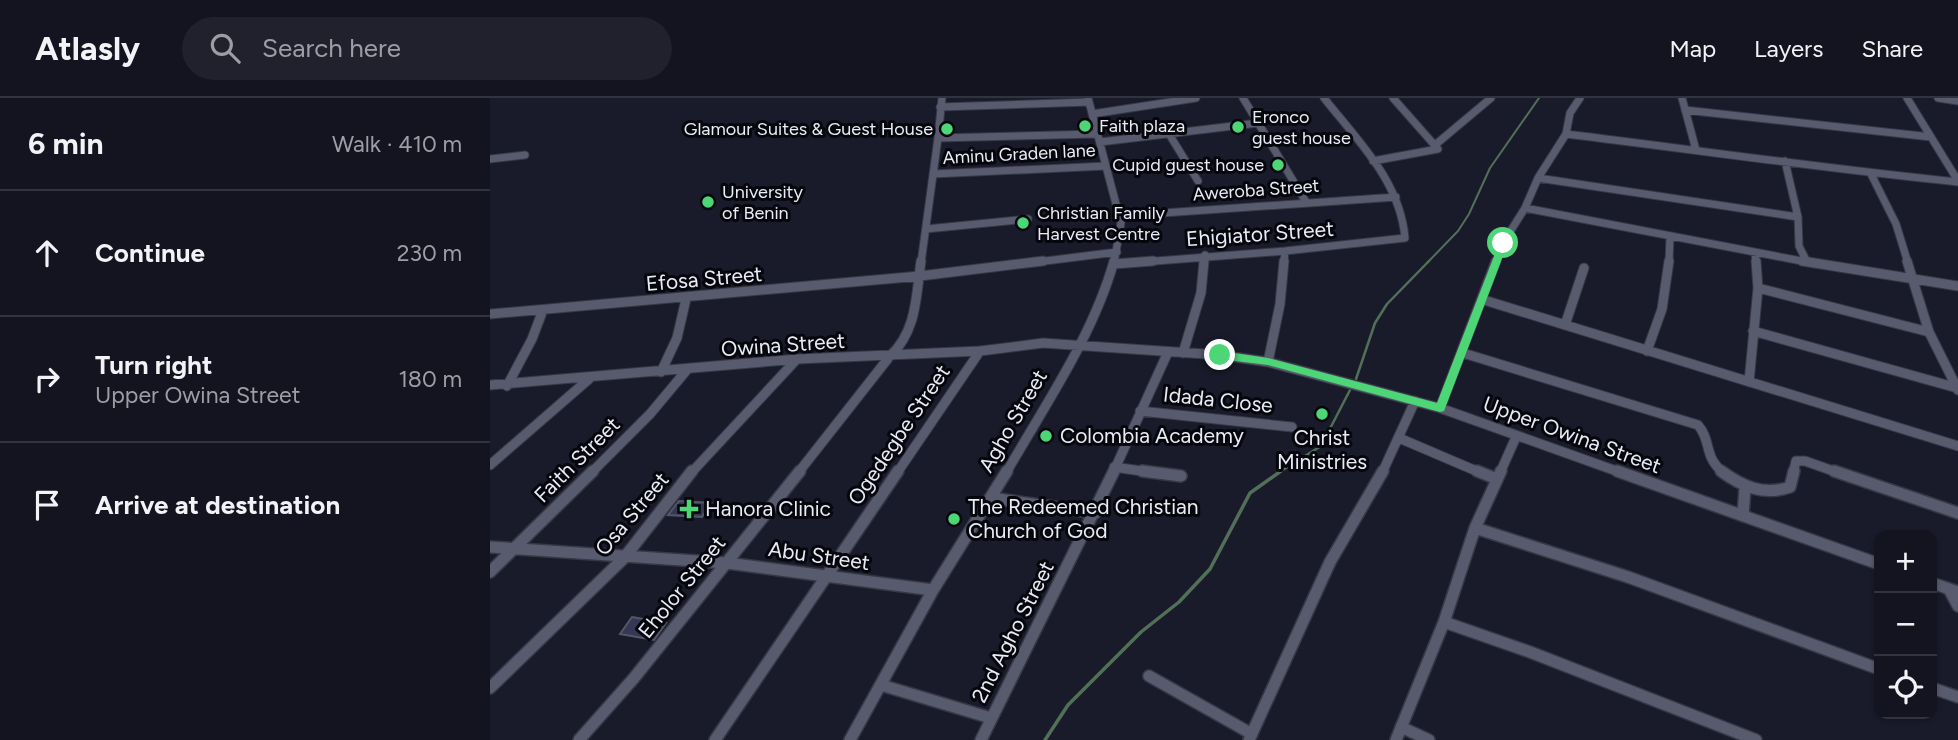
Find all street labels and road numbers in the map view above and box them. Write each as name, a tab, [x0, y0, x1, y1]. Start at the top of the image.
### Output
street label: Aminu Graden lane	[942, 139, 1096, 169]
street label: Aweroba Street	[1192, 175, 1320, 205]
street label: Ehigiator Street	[1185, 216, 1335, 251]
street label: Efosa Street	[645, 261, 763, 296]
street label: Owina Street	[720, 328, 846, 361]
street label: Ogedegbe Street	[842, 360, 955, 510]
street label: Agho Street	[973, 365, 1052, 476]
street label: Idada Close	[1162, 381, 1274, 418]
street label: Upper Owina Street	[1480, 391, 1665, 478]
street label: Faith Street	[529, 412, 625, 508]
street label: Osa Street	[590, 467, 674, 560]
street label: Eholor Street	[633, 531, 730, 643]
street label: Abu Street	[767, 536, 871, 575]
street label: 2nd Agho Street	[966, 557, 1059, 707]

